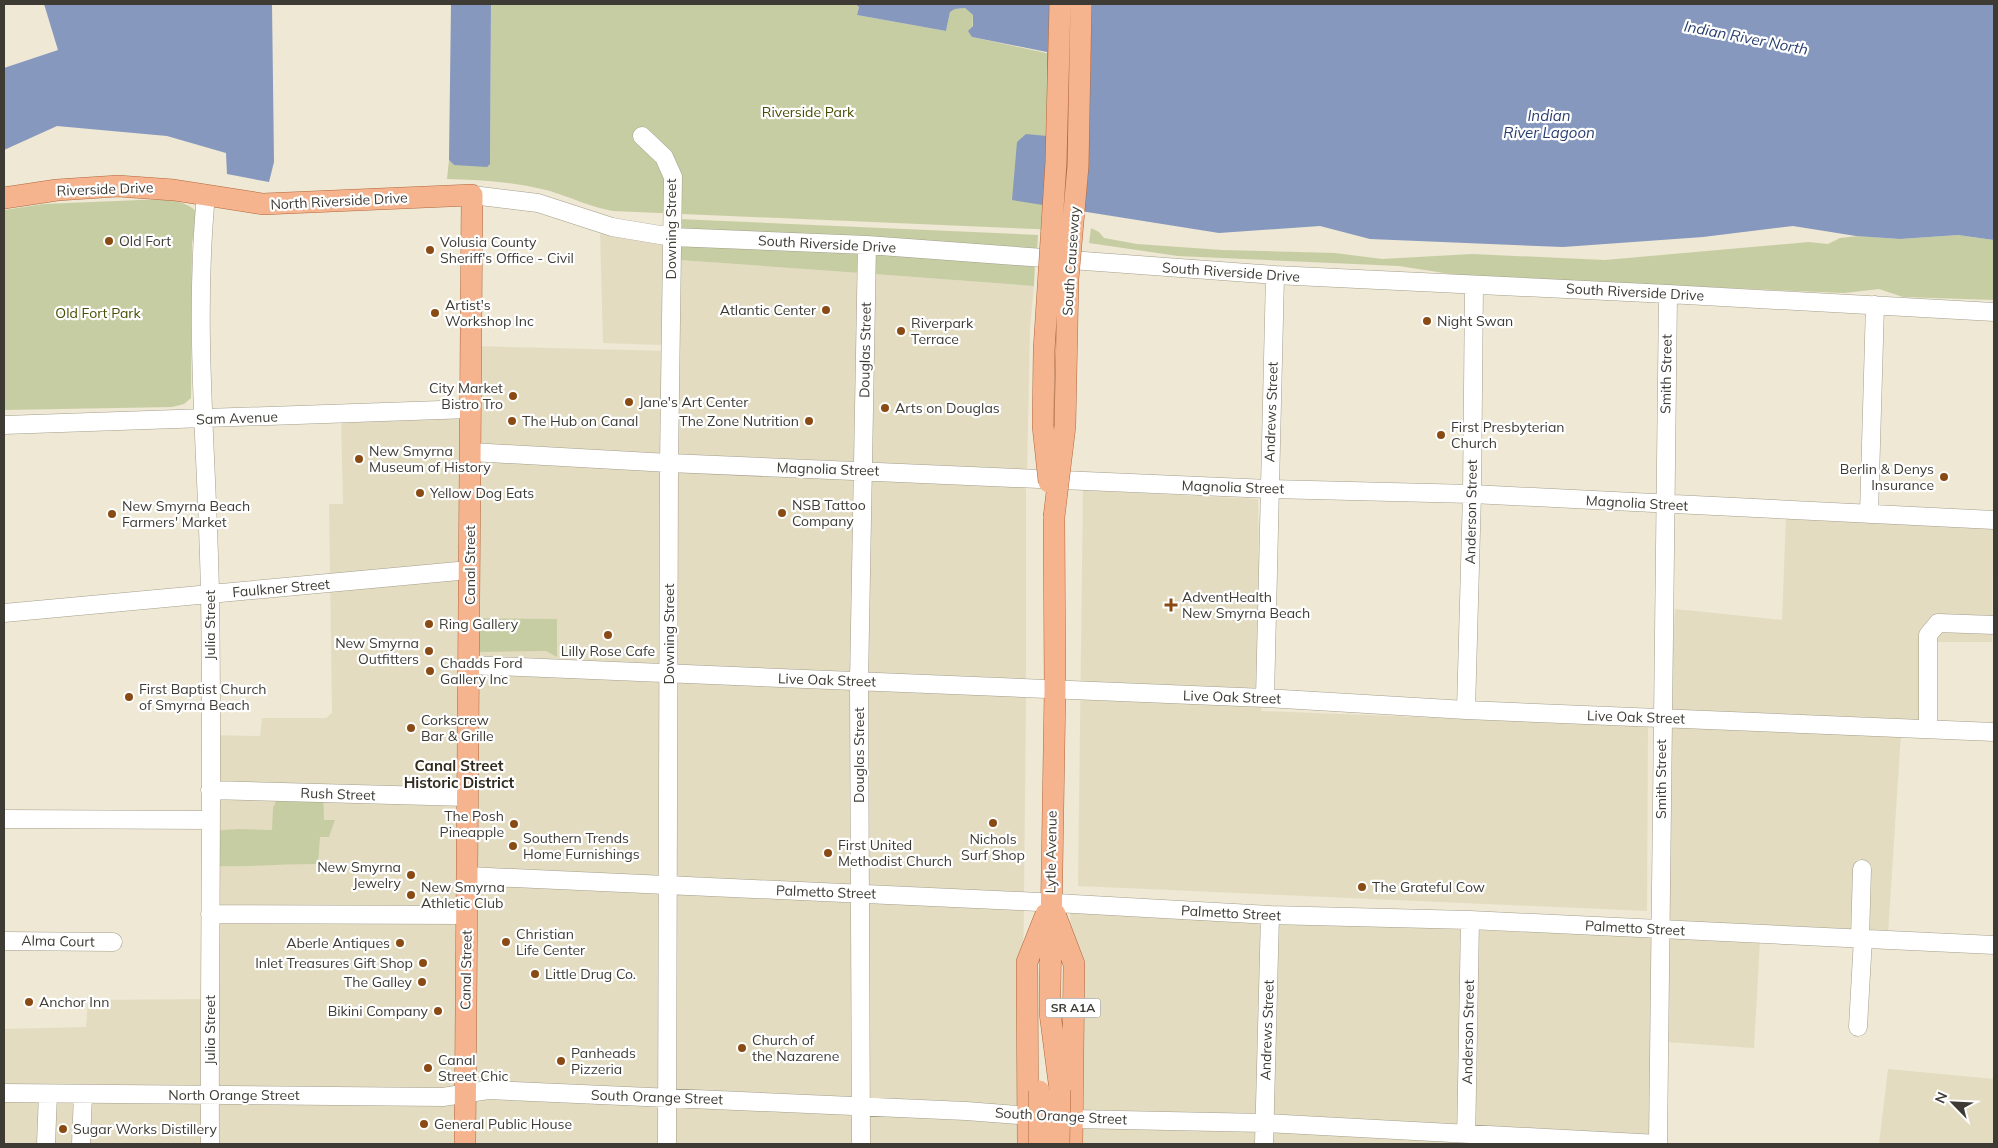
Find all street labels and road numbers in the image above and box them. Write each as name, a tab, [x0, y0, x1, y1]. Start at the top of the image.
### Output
street label: Riverside Drive	[56, 178, 154, 200]
street label: Downing Street	[662, 178, 680, 280]
street label: North Riverside Drive	[270, 188, 408, 214]
street label: South Causeway	[1058, 205, 1084, 316]
street label: South Riverside Drive	[757, 231, 897, 257]
street label: South Riverside Drive	[1161, 258, 1301, 286]
street label: South Riverside Drive	[1565, 279, 1705, 305]
street label: Douglas Street	[855, 302, 875, 398]
street label: Smith Street	[1656, 334, 1676, 414]
street label: Andrews Street	[1260, 361, 1282, 463]
street label: Sam Avenue	[196, 408, 278, 428]
street label: Magnolia Street	[776, 458, 880, 480]
street label: Anderson Street	[1461, 459, 1481, 565]
street label: Magnolia Street	[1181, 476, 1285, 498]
street label: Magnolia Street	[1585, 491, 1689, 515]
street label: Canal Street	[461, 525, 479, 605]
street label: Faulkner Street	[231, 575, 331, 601]
street label: Downing Street	[660, 583, 678, 685]
street label: Julia Street	[201, 590, 219, 660]
street label: Live Oak Street	[778, 669, 877, 691]
street label: Live Oak Street	[1183, 686, 1282, 708]
street label: Live Oak Street	[1587, 706, 1686, 728]
street label: Douglas Street	[850, 707, 868, 803]
street label: Smith Street	[1652, 739, 1670, 819]
street label: Rush Street	[300, 784, 376, 804]
street label: Lytle Avenue	[1041, 810, 1061, 894]
street label: Palmetto Street	[776, 881, 877, 903]
street label: Palmetto Street	[1180, 901, 1282, 925]
street label: Palmetto Street	[1584, 916, 1686, 940]
street label: Canal Street	[456, 930, 476, 1010]
street label: Alma Court	[21, 931, 95, 951]
street label: Andrews Street	[1256, 979, 1278, 1081]
street label: Anderson Street	[1458, 979, 1478, 1085]
street label: Julia Street	[201, 995, 219, 1065]
road number: SR A1A	[1046, 998, 1100, 1018]
street label: North Orange Street	[168, 1086, 300, 1104]
street label: South Orange Street	[591, 1086, 724, 1108]
street label: South Orange Street	[994, 1104, 1128, 1128]

